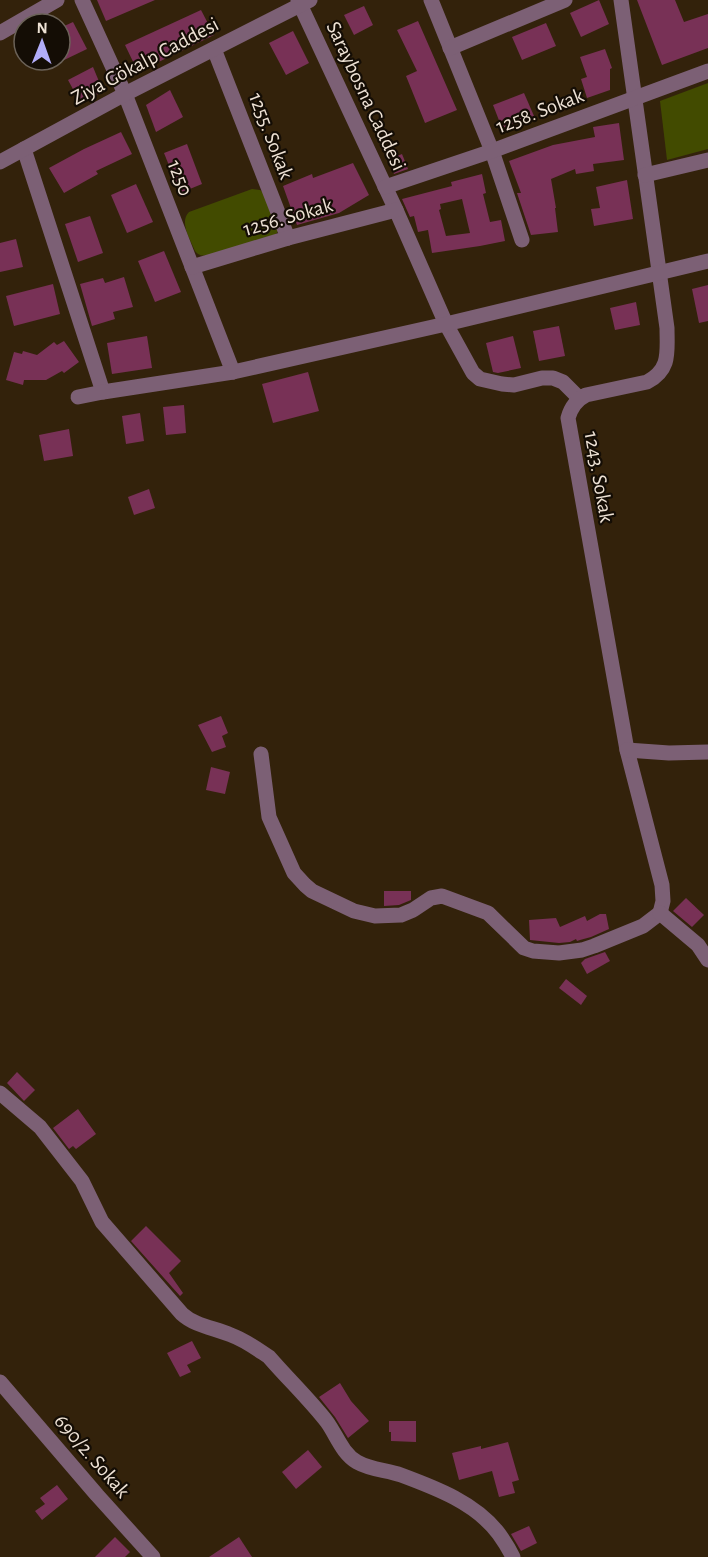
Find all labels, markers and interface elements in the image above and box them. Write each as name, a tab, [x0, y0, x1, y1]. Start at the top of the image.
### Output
north arrow	[12, 12, 72, 72]
street label: Ziya Gökalp Caddesi	[68, 13, 222, 109]
street label: Saraybosna Caddesi	[322, 18, 410, 174]
text: N	[37, 20, 48, 36]
street label: 1258. Sokak	[493, 85, 587, 137]
street label: 1255. Sokak	[245, 90, 297, 183]
street label: 1250	[164, 157, 196, 199]
street label: 1256. Sokak	[241, 194, 335, 240]
street label: 1243. Sokak	[581, 430, 617, 525]
street label: 690/2. Sokak	[50, 1410, 134, 1502]

